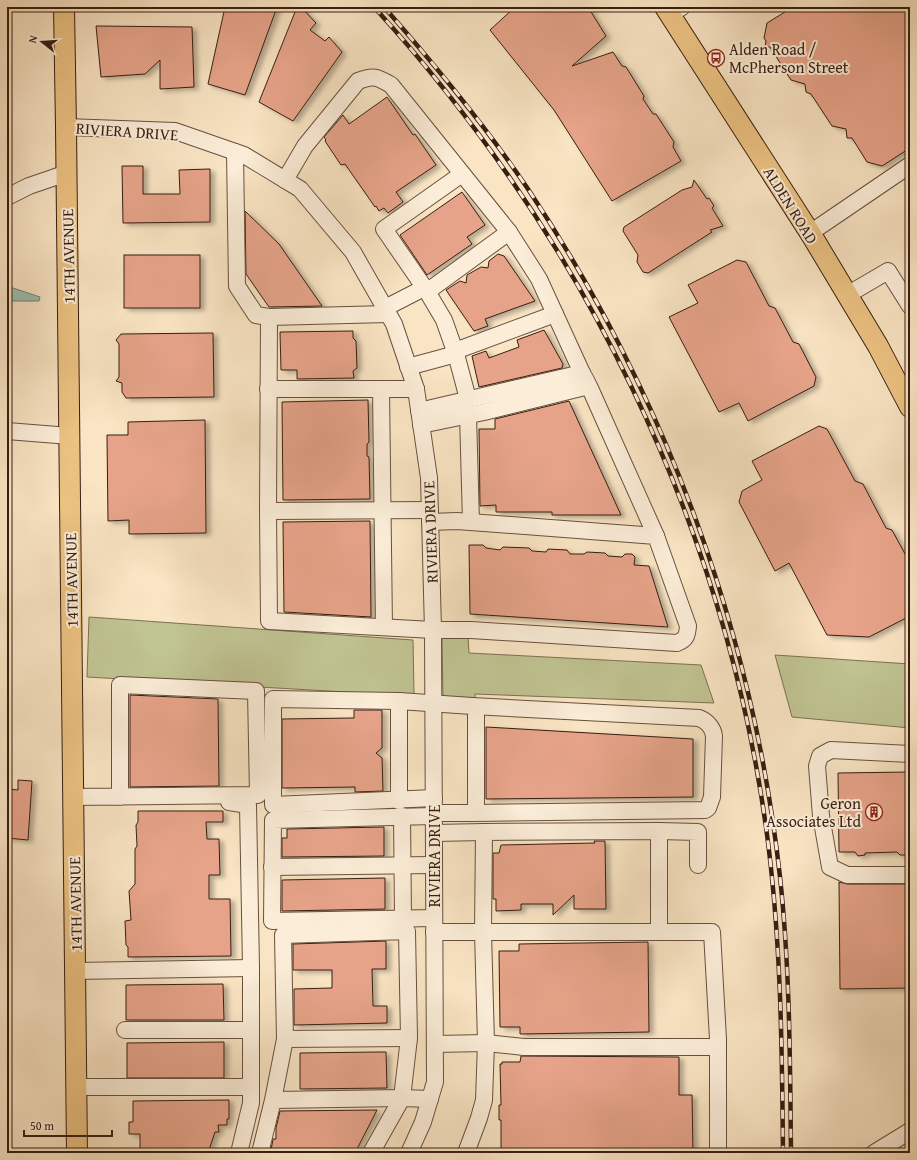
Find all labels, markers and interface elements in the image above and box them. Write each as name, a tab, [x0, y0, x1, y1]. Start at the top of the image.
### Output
north arrow	[22, 22, 62, 62]
text: N	[24, 33, 41, 45]
place label: Alden Road / McPherson Street	[729, 37, 849, 79]
bus stop icon: Alden Road / McPherson Street	[706, 48, 726, 68]
street label: RIVIERA DRIVE	[75, 115, 179, 147]
street label: ALDEN ROAD	[758, 162, 824, 249]
street label: 14TH AVENUE	[55, 208, 81, 304]
street label: RIVIERA DRIVE	[416, 480, 444, 584]
street label: 14TH AVENUE	[58, 532, 84, 628]
place label: Geron Associates Ltd	[766, 791, 861, 833]
building icon: Geron Associates Ltd	[864, 802, 884, 822]
street label: RIVIERA DRIVE	[422, 805, 446, 907]
street label: 14TH AVENUE	[62, 856, 88, 952]
scale bar	[24, 1112, 112, 1138]
text: 50 m	[30, 1117, 54, 1134]

